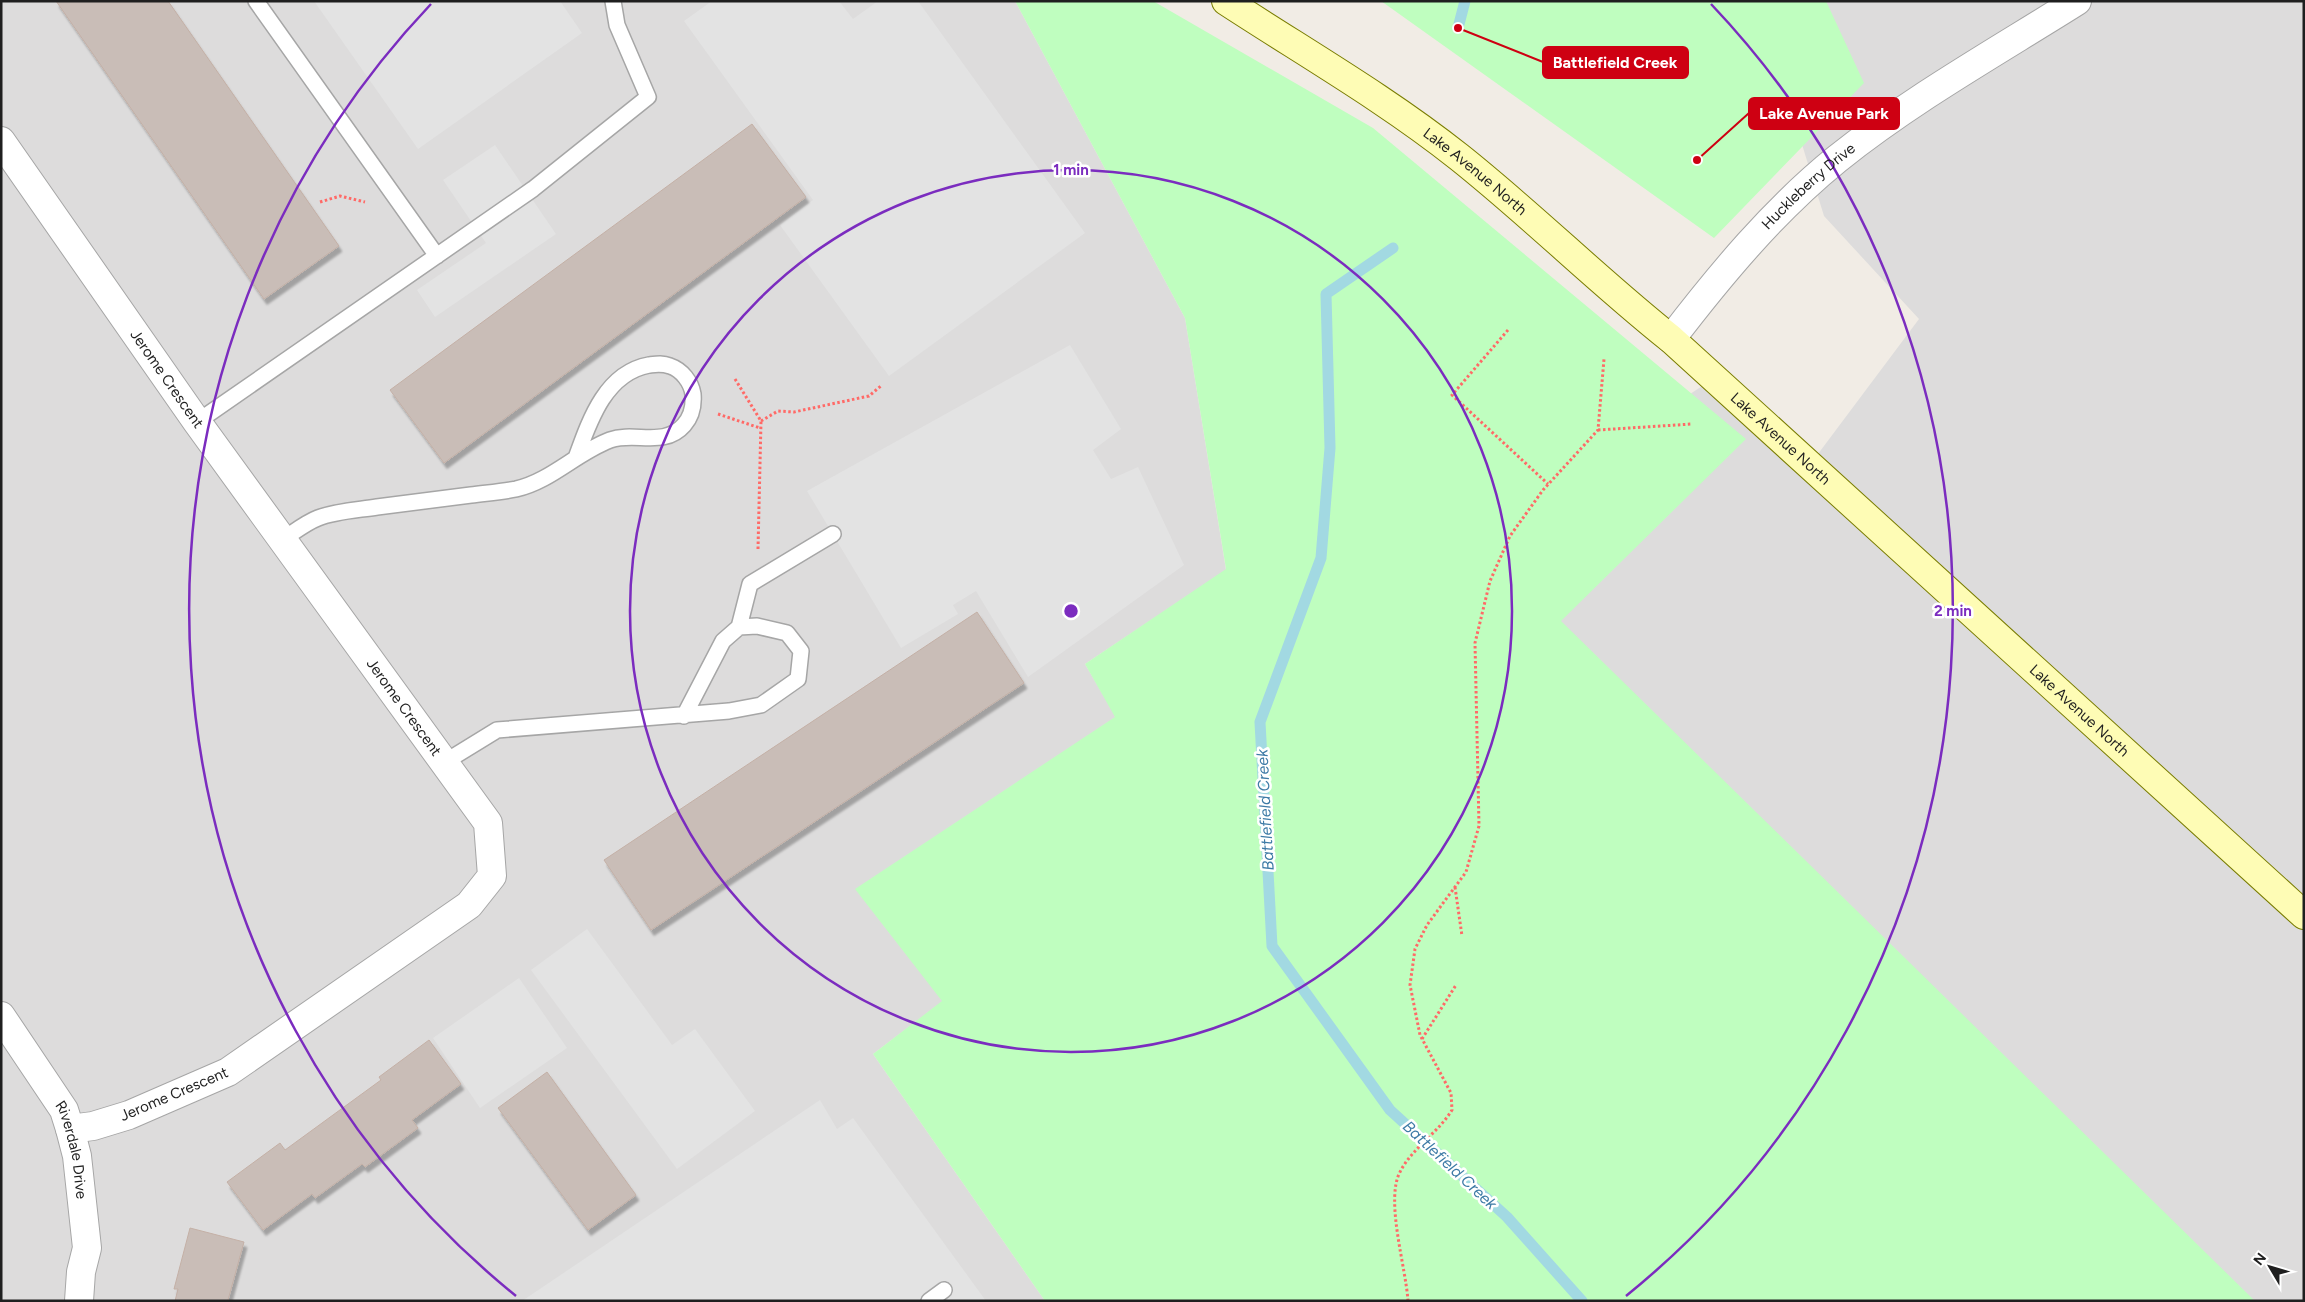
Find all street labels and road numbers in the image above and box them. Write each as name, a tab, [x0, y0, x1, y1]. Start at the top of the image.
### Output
street label: Lake Avenue North	[1420, 124, 1531, 219]
street label: Huckleberry Drive	[1758, 139, 1859, 233]
street label: Jerome Crescent	[126, 326, 208, 432]
street label: Lake Avenue North	[1727, 389, 1834, 489]
street label: Jerome Crescent	[363, 655, 445, 760]
street label: Lake Avenue North	[2026, 661, 2133, 760]
street label: Jerome Crescent	[117, 1063, 231, 1125]
street label: Riverdale Drive	[51, 1097, 91, 1200]

